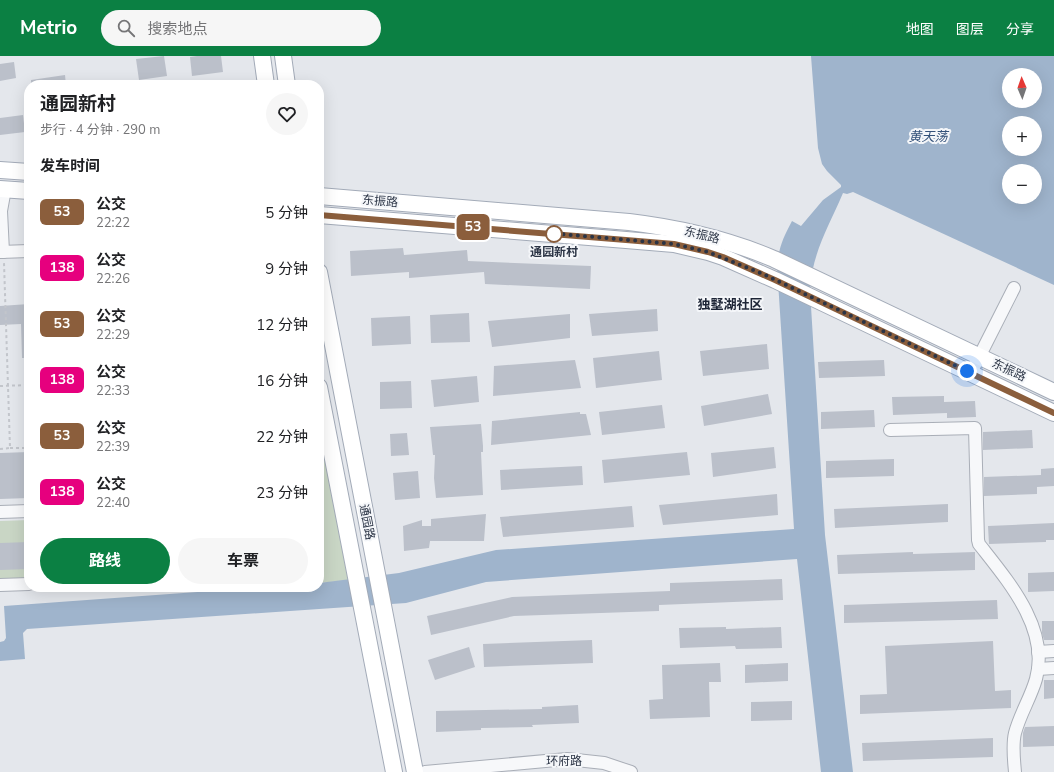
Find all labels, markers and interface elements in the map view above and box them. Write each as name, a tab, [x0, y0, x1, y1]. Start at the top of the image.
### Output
search box	[101, 10, 381, 46]
text: Metrio	[20, 15, 77, 41]
icon: search	[115, 17, 137, 39]
text: 搜索地点	[147, 19, 207, 39]
text: 地图	[906, 20, 934, 39]
text: 图层	[956, 20, 984, 39]
text: 分享	[1006, 20, 1034, 39]
north arrow	[1002, 68, 1042, 108]
map controls	[1002, 68, 1042, 204]
text: 通园新村	[40, 91, 116, 117]
button: heart	[266, 93, 308, 135]
button: +	[1002, 116, 1042, 156]
text: 步行 · 4 分钟 · 290 m	[40, 121, 160, 139]
water label: 黄天荡	[908, 128, 949, 146]
text: 发车时间	[40, 156, 100, 176]
button: −	[1002, 164, 1042, 204]
street label: 东振路	[361, 191, 399, 211]
text: 公交	[96, 194, 126, 214]
text: 53	[54, 202, 70, 221]
text: 5 分钟	[265, 203, 308, 223]
text: 22:22	[96, 214, 130, 232]
line badge: 53	[455, 214, 491, 240]
text: 53	[465, 217, 481, 236]
street label: 东振路	[683, 223, 721, 247]
marker: 通园新村	[545, 225, 563, 243]
place label: 通园新村	[530, 244, 578, 260]
text: 公交	[96, 250, 126, 270]
text: 138	[49, 258, 75, 277]
text: 9 分钟	[265, 259, 308, 279]
text: 22:26	[96, 270, 130, 288]
district label: 独墅湖社区	[697, 296, 763, 314]
text: 公交	[96, 306, 126, 326]
text: 53	[54, 314, 70, 333]
text: 12 分钟	[256, 315, 308, 335]
text: 22:29	[96, 326, 130, 344]
street label: 东振路	[989, 355, 1029, 385]
your location	[957, 361, 977, 381]
text: 公交	[96, 362, 126, 382]
text: 138	[49, 370, 75, 389]
text: 16 分钟	[256, 371, 308, 391]
text: 22:33	[96, 382, 130, 400]
text: 公交	[96, 418, 126, 438]
text: 53	[54, 426, 70, 445]
text: 22 分钟	[256, 427, 308, 447]
text: 22:39	[96, 438, 130, 456]
text: 公交	[96, 474, 126, 494]
text: 138	[49, 482, 75, 501]
text: 23 分钟	[256, 483, 308, 503]
text: 22:40	[96, 494, 130, 512]
street label: 通园路	[356, 503, 378, 541]
button: 路线	[40, 538, 170, 584]
button: 车票	[178, 538, 308, 584]
street label: 环府路	[546, 753, 582, 769]

